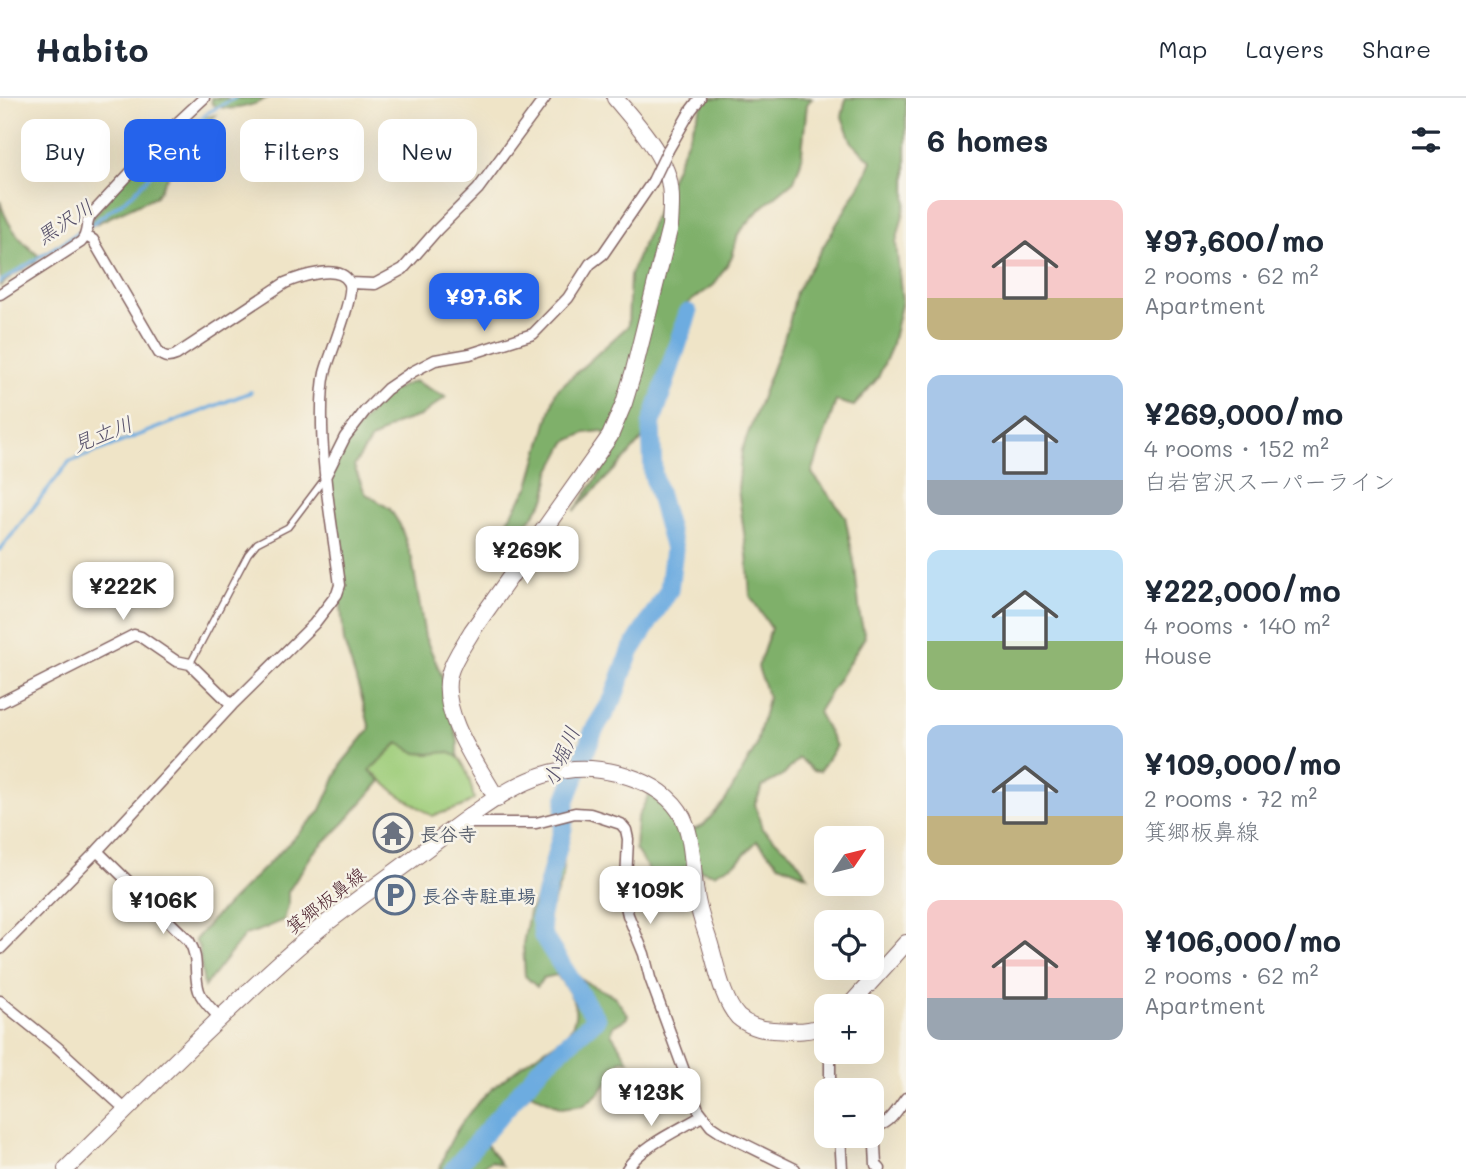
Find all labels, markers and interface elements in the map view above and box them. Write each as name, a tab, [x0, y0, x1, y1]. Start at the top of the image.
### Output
text: Habito	[35, 27, 149, 70]
text: Map	[1159, 33, 1207, 64]
text: Layers	[1245, 33, 1324, 64]
text: Share	[1362, 33, 1431, 64]
chip: Buy	[21, 119, 110, 182]
chip: Rent	[124, 119, 226, 182]
chip: Filters	[240, 119, 364, 182]
chip: New	[378, 119, 477, 182]
text: 6 homes	[927, 120, 1048, 160]
icon: filters	[1407, 121, 1445, 159]
water label: 黒沢川	[30, 193, 98, 249]
text: ¥97,600/mo	[1144, 220, 1324, 260]
icon: home	[983, 228, 1067, 312]
text: 2 rooms · 62 m²	[1144, 260, 1318, 290]
pin: ¥97.6K	[427, 274, 541, 333]
text: ¥97.6K	[445, 281, 523, 311]
text: Apartment	[1144, 290, 1266, 320]
text: ¥269,000/mo	[1144, 393, 1343, 433]
icon: home	[983, 403, 1067, 487]
water label: 見立川	[68, 409, 136, 457]
text: 4 rooms · 152 m²	[1144, 433, 1329, 463]
text: 白岩宮沢スーパーライン	[1144, 466, 1395, 496]
pin: ¥269K	[478, 526, 576, 586]
text: ¥269K	[492, 534, 562, 564]
pin: ¥222K	[74, 562, 172, 622]
text: ¥222K	[89, 570, 157, 600]
text: ¥222,000/mo	[1144, 570, 1341, 610]
icon: home	[983, 578, 1067, 662]
text: 4 rooms · 140 m²	[1144, 610, 1330, 640]
text: House	[1144, 640, 1212, 670]
water label: 小堀川	[535, 722, 585, 790]
text: ¥109,000/mo	[1144, 743, 1341, 783]
icon: home	[983, 753, 1067, 837]
text: 2 rooms · 72 m²	[1144, 783, 1317, 813]
temple icon: 長谷寺	[372, 812, 414, 854]
text: 箕郷板鼻線	[1144, 816, 1259, 846]
place label: 長谷寺	[420, 821, 477, 846]
north arrow	[814, 826, 884, 896]
map controls	[814, 826, 884, 1148]
street label: 箕郷板鼻線	[280, 861, 370, 939]
pin: ¥109K	[601, 866, 699, 926]
parking icon: 長谷寺駐車場	[374, 874, 416, 916]
text: ¥109K	[616, 874, 685, 904]
pin: ¥106K	[114, 876, 212, 936]
place label: 長谷寺駐車場	[422, 883, 536, 908]
text: ¥106K	[128, 884, 198, 914]
button: locate	[814, 910, 884, 980]
text: ¥106,000/mo	[1144, 920, 1341, 960]
icon: home	[983, 928, 1067, 1012]
text: 2 rooms · 62 m²	[1144, 960, 1318, 990]
text: Apartment	[1144, 990, 1266, 1020]
button: +	[814, 994, 884, 1064]
pin: ¥123K	[602, 1068, 700, 1128]
text: ¥123K	[617, 1076, 685, 1106]
button: −	[814, 1078, 884, 1148]

